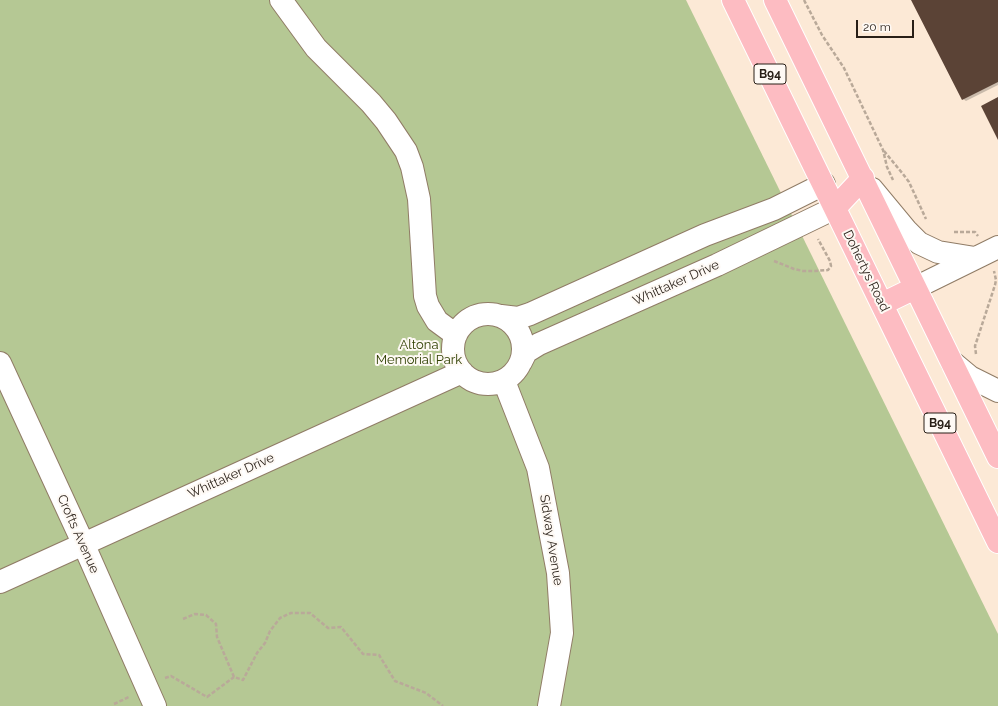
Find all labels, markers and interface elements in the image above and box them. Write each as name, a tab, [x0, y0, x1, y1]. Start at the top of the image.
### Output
scale bar	[858, 12, 916, 38]
text: 20 m	[863, 20, 891, 34]
road number: B94	[754, 64, 786, 84]
street label: Dohertys Road	[840, 228, 892, 314]
street label: Whittaker Drive	[630, 257, 722, 309]
park label: Altona Memorial Park	[376, 337, 462, 368]
road number: B94	[924, 413, 956, 433]
street label: Whittaker Drive	[185, 450, 277, 502]
street label: Crofts Avenue	[54, 492, 102, 576]
street label: Sidway Avenue	[536, 493, 566, 587]

